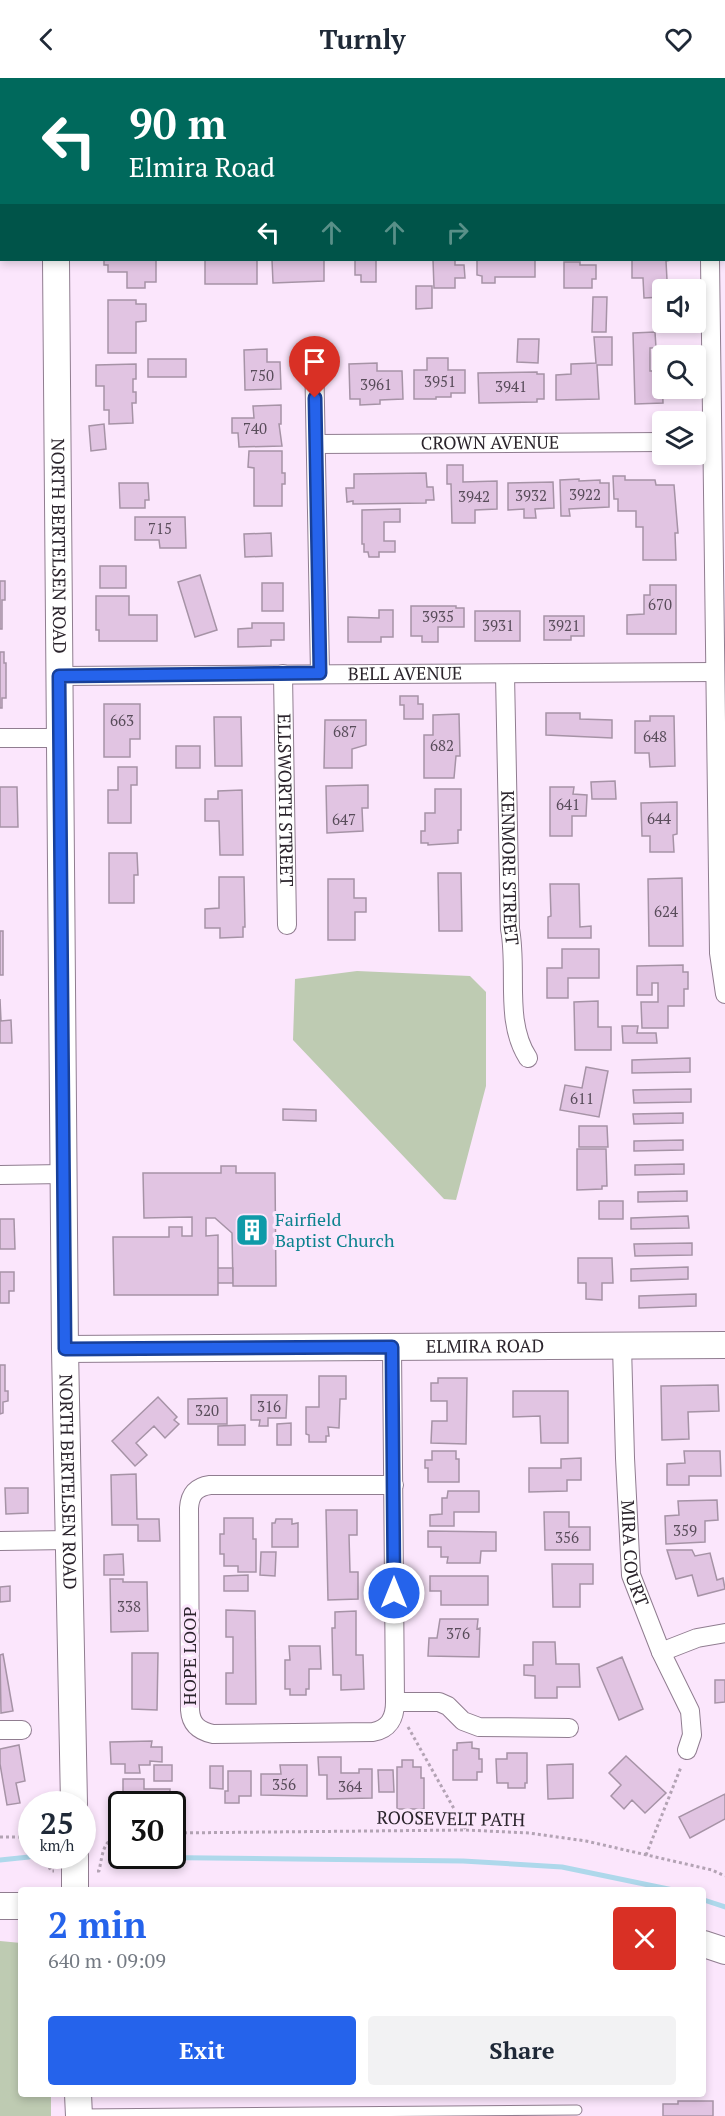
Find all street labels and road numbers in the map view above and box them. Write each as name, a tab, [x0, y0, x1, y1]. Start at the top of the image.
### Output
street label: CROWN AVENUE	[421, 430, 559, 454]
street label: NORTH BERTELSEN ROAD	[46, 438, 72, 654]
street label: BELL AVENUE	[348, 661, 462, 685]
street label: ELLSWORTH STREET	[273, 713, 299, 887]
street label: KENMORE STREET	[496, 790, 525, 946]
street label: ELMIRA ROAD	[426, 1333, 544, 1358]
street label: NORTH BERTELSEN ROAD	[55, 1374, 83, 1590]
street label: MIRA COURT	[616, 1499, 655, 1610]
street label: HOPE LOOP	[177, 1606, 201, 1705]
street label: ROOSEVELT PATH	[376, 1805, 526, 1831]

